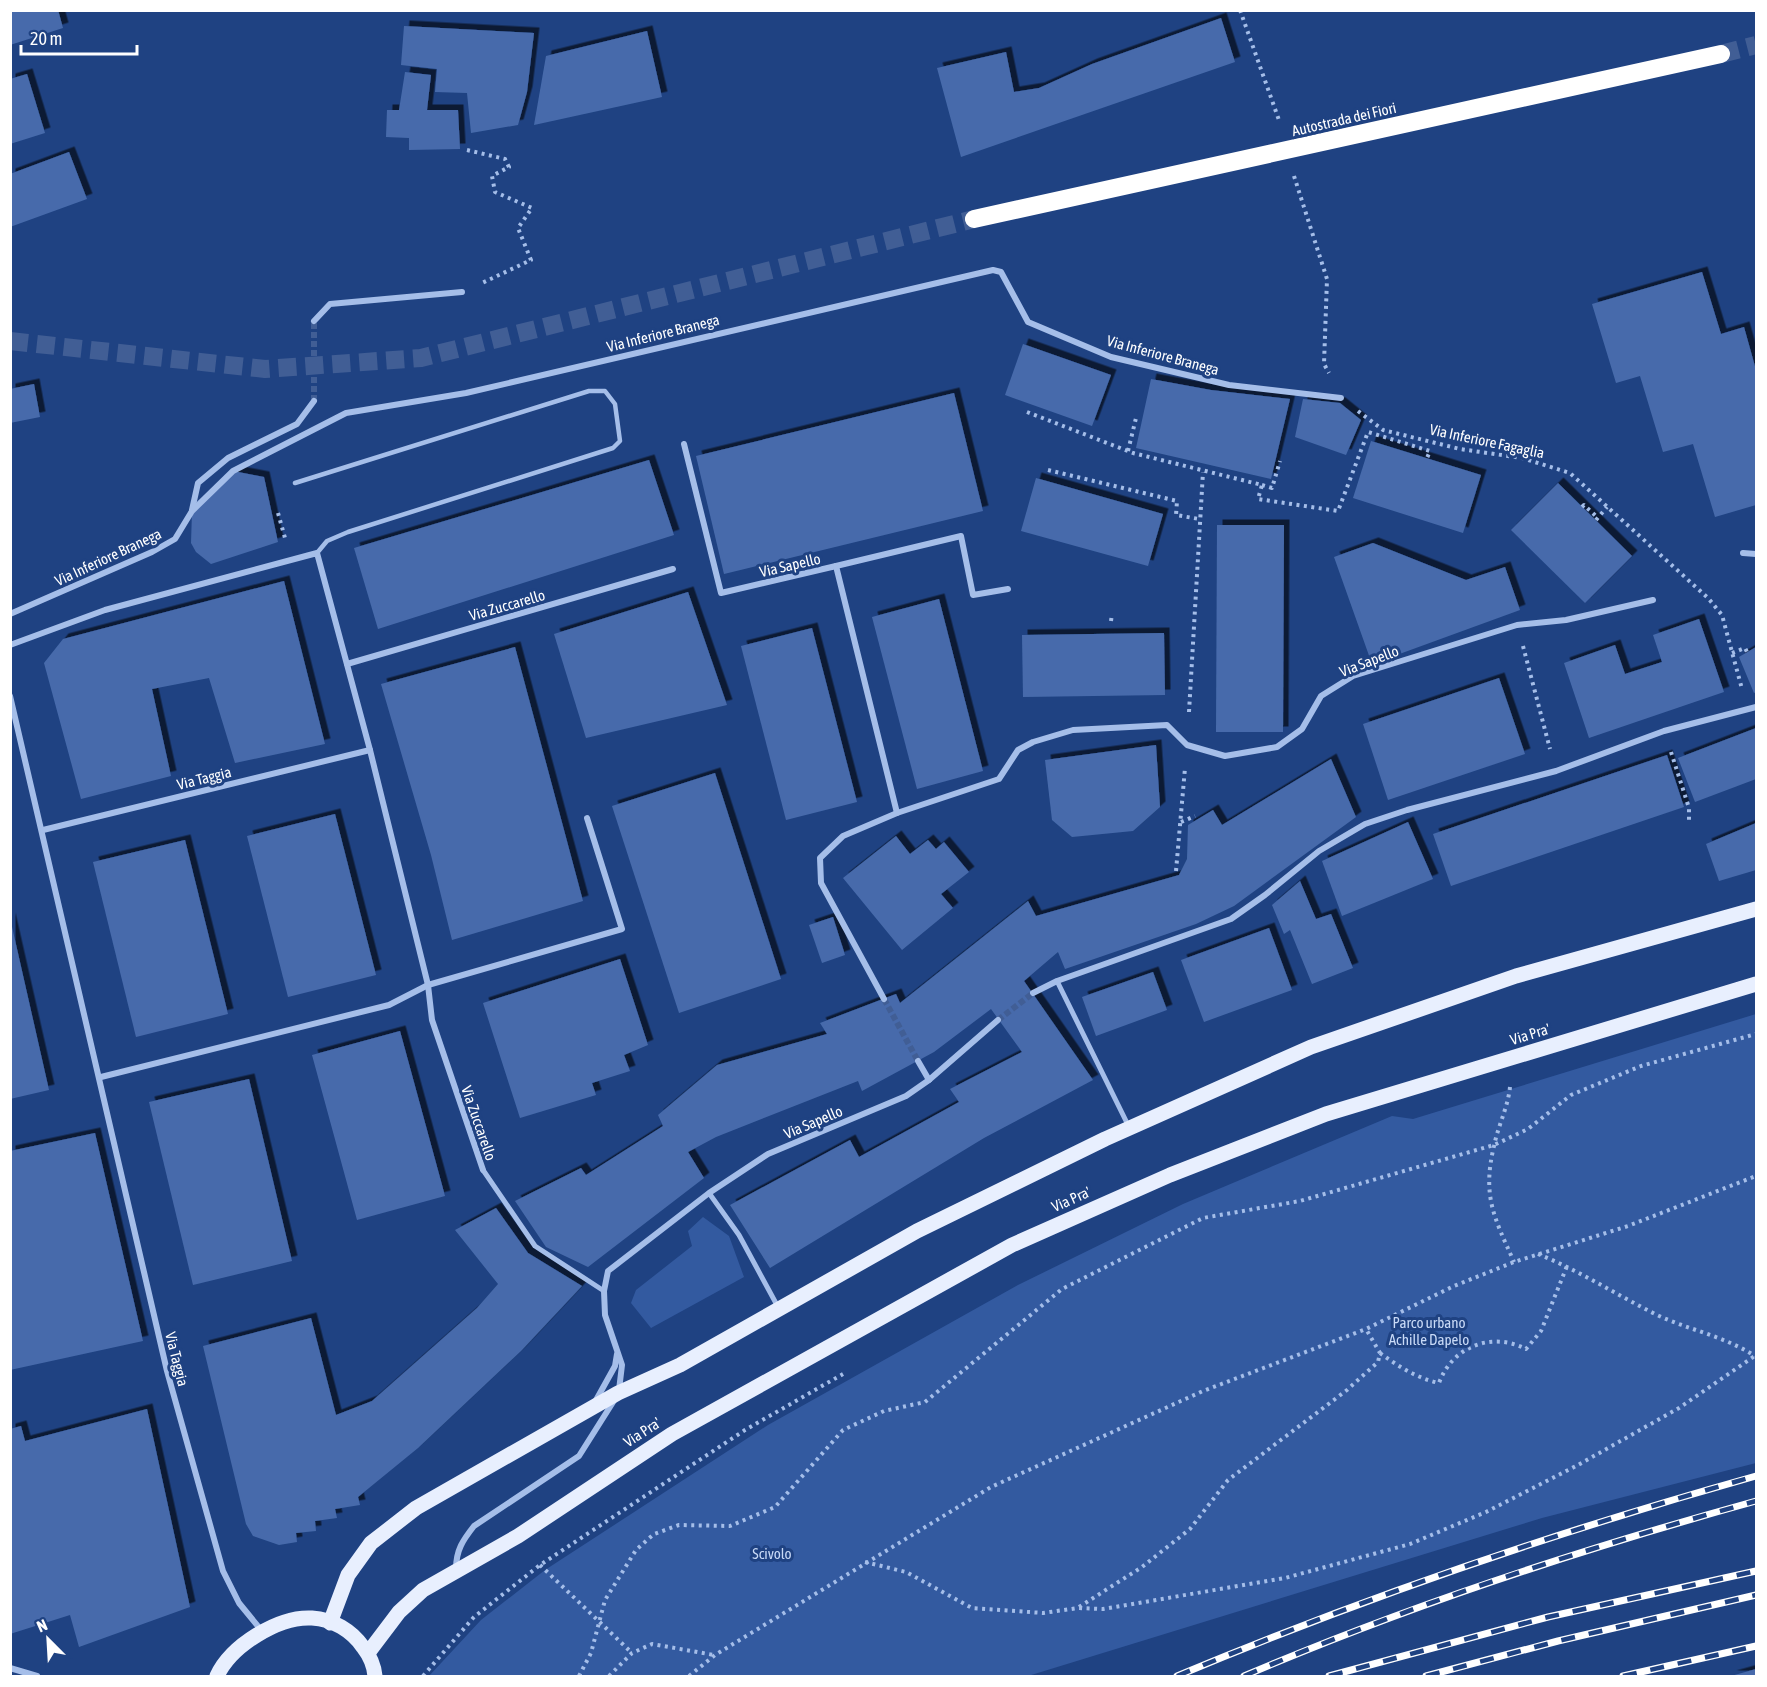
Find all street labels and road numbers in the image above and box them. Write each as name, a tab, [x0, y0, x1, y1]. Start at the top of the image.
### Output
street label: Autostrada dei Fiori	[1290, 99, 1398, 139]
street label: Via Inferiore Branega	[605, 311, 721, 355]
street label: Via Inferiore Branega	[1105, 332, 1221, 378]
street label: Via Inferiore Fagaglia	[1428, 421, 1546, 461]
street label: Via Inferiore Branega	[52, 525, 164, 589]
street label: Via Sapello	[758, 550, 822, 580]
street label: Via Zuccarello	[467, 586, 547, 624]
street label: Via Sapello	[1337, 642, 1401, 680]
street label: Via Taggia	[175, 763, 233, 793]
street label: Via Pra'	[1508, 1020, 1552, 1048]
street label: Via Zuccarello	[458, 1083, 500, 1163]
street label: Via Sapello	[781, 1102, 845, 1142]
street label: Via Pra'	[1049, 1183, 1093, 1215]
street label: Via Taggia	[162, 1330, 192, 1388]
street label: Via Pra'	[620, 1414, 664, 1450]

